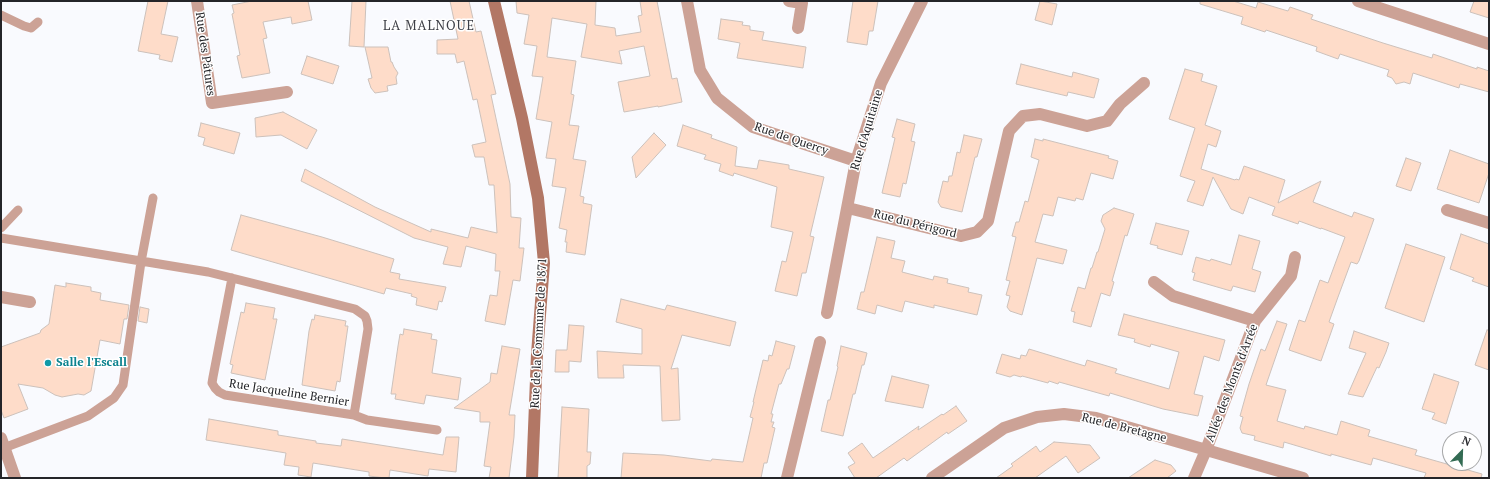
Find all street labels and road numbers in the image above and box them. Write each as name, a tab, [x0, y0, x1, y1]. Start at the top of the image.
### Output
street label: Rue des Pâtures	[192, 11, 218, 97]
street label: Rue d'Aquitaine	[848, 88, 886, 172]
street label: Rue de Quercy	[752, 120, 830, 158]
street label: Rue du Périgord	[872, 207, 958, 241]
street label: Rue de la Commune de 1871	[528, 257, 550, 409]
street label: Allée des Monts d'Arrée	[1203, 322, 1261, 444]
street label: Rue Jacqueline Bernier	[228, 376, 350, 410]
street label: Rue de Bretagne	[1080, 410, 1168, 446]

